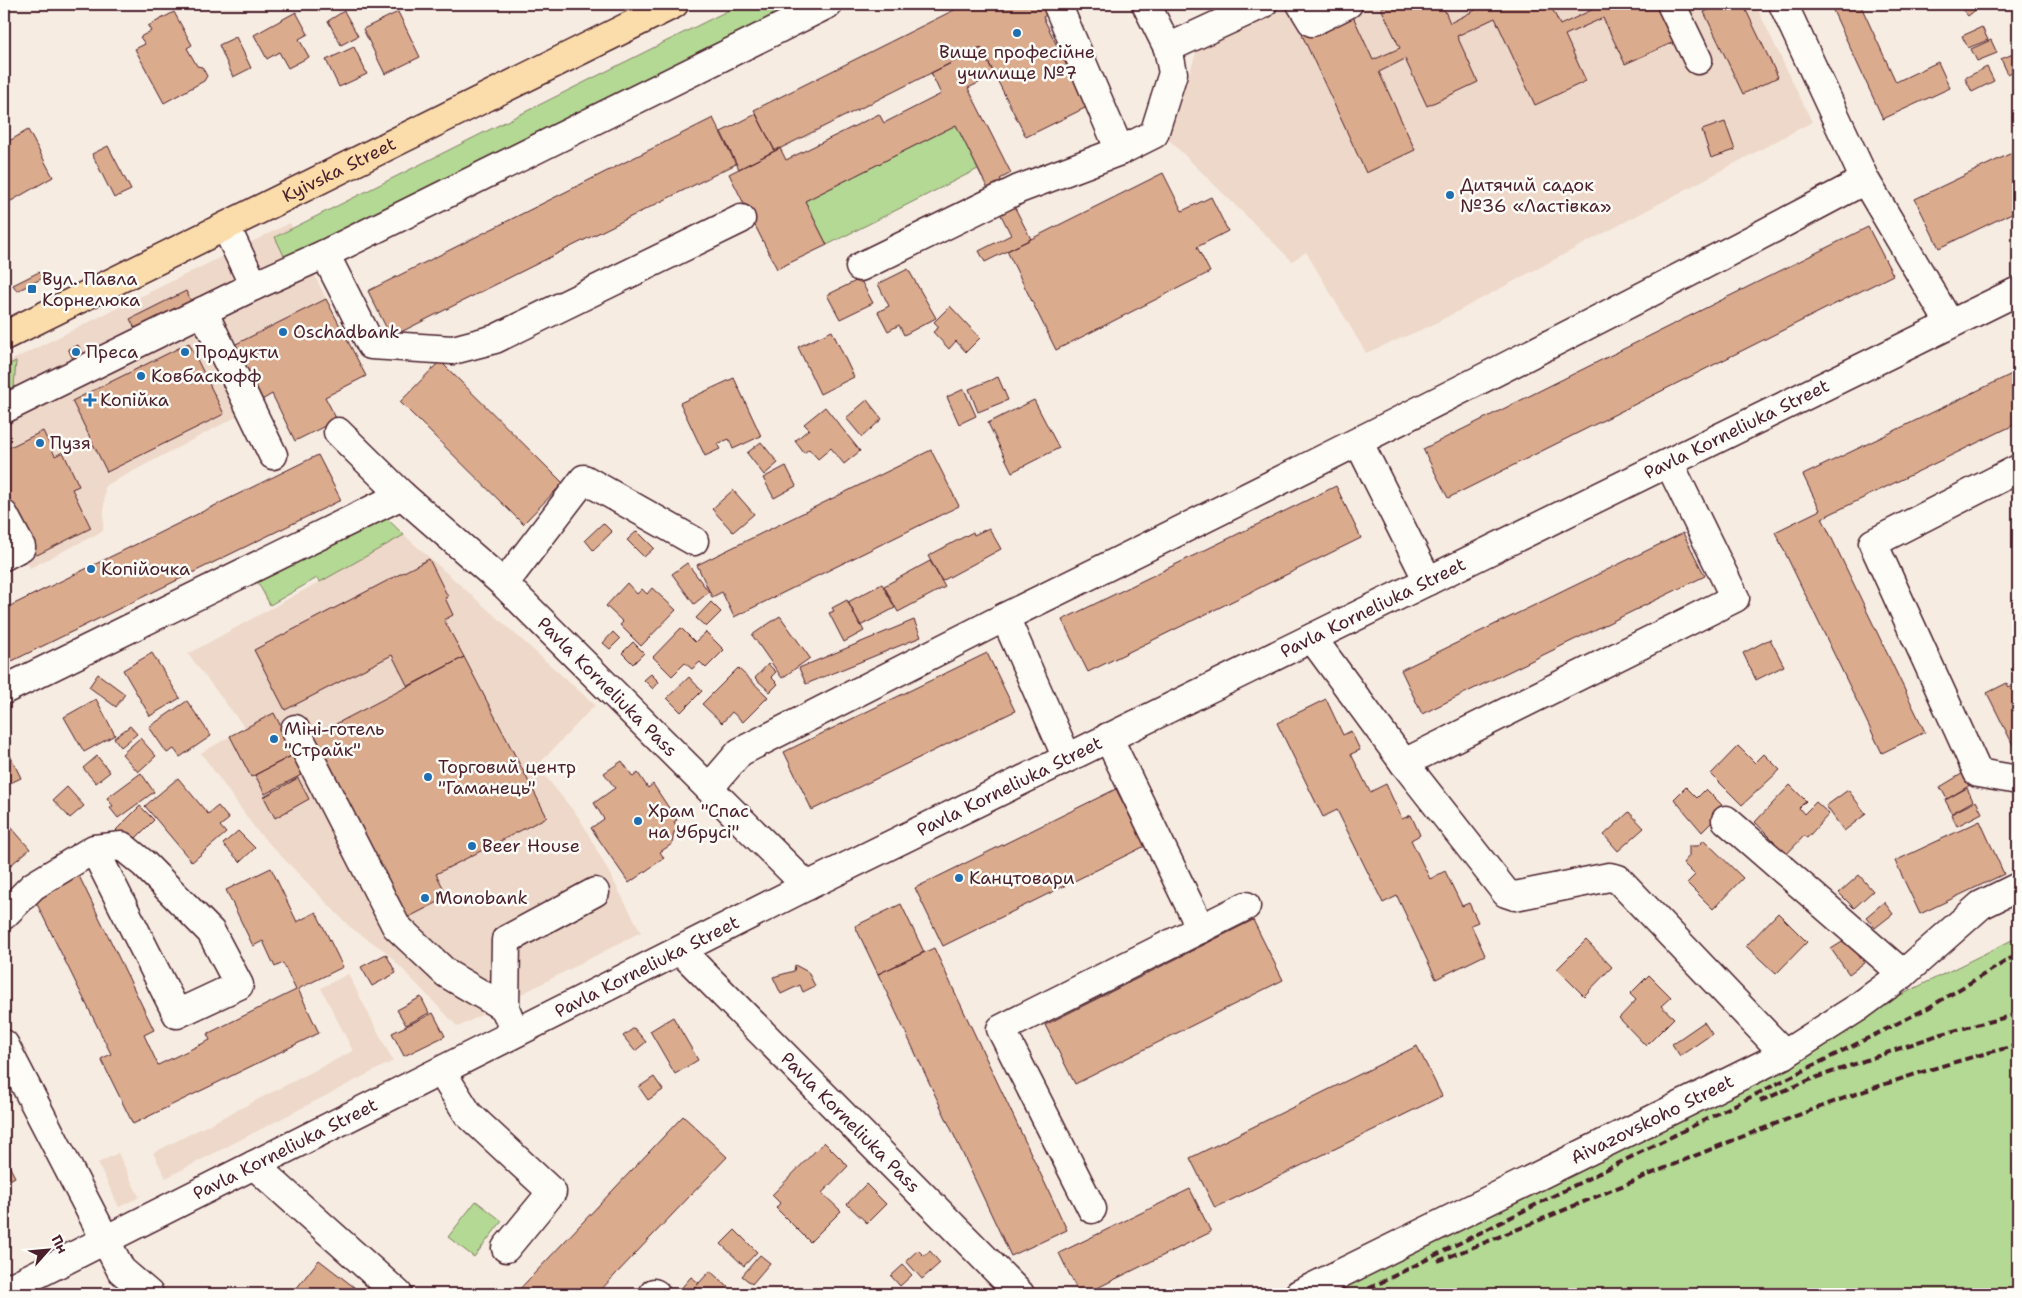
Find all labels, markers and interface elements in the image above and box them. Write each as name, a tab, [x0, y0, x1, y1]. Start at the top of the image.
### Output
marker: Вище професійне училище №7	[1011, 27, 1023, 39]
place label: Вище професійне училище №7	[939, 40, 1095, 85]
street label: Kyivska Street	[278, 132, 400, 208]
place label: Дитячий садок №36 «Ластівка»	[1460, 173, 1611, 218]
marker: Дитячий садок №36 «Ластівка»	[1444, 189, 1456, 201]
place label: Вул. Павла Корнелюка	[42, 267, 140, 312]
marker: Вул. Павла Корнелюка	[26, 283, 38, 295]
place label: Oschadbank	[293, 320, 400, 344]
marker: Oschadbank	[277, 326, 289, 338]
place label: Преса	[86, 340, 138, 364]
place label: Продукти	[195, 340, 279, 364]
marker: Преса	[70, 346, 82, 358]
marker: Продукти	[179, 346, 191, 358]
place label: Ковбаскофф	[151, 364, 261, 388]
marker: Ковбаскофф	[135, 370, 147, 382]
street label: Pavla Korneliuka Street	[1640, 374, 1833, 485]
place label: Копійка	[100, 388, 169, 412]
marker: Копійка	[84, 394, 96, 406]
place label: Пузя	[50, 431, 91, 455]
marker: Пузя	[34, 437, 46, 449]
street label: Pavla Korneliuka Street	[1276, 552, 1470, 664]
place label: Копійочка	[101, 557, 190, 581]
marker: Копійочка	[85, 563, 97, 575]
street label: Pavla Korneliuka Pass	[532, 612, 683, 762]
place label: Міні-готель "Страйк"	[284, 717, 384, 762]
street label: Pavla Korneliuka Street	[913, 731, 1106, 842]
marker: Міні-готель "Страйк"	[268, 733, 280, 745]
place label: Торговий центр "Гаманець"	[438, 755, 576, 800]
marker: Торговий центр "Гаманець"	[422, 771, 434, 783]
place label: Храм "Спас на Убрусі"	[648, 799, 749, 844]
marker: Храм "Спас на Убрусі"	[632, 815, 644, 827]
place label: Beer House	[482, 834, 580, 858]
marker: Beer House	[466, 840, 478, 852]
place label: Канцтовари	[969, 866, 1075, 890]
marker: Канцтовари	[953, 872, 965, 884]
place label: Monobank	[435, 886, 528, 910]
marker: Monobank	[419, 892, 431, 904]
street label: Pavla Korneliuka Street	[551, 910, 743, 1023]
street label: Pavla Korneliuka Pass	[775, 1047, 925, 1198]
street label: Aivazovskoho Street	[1567, 1069, 1738, 1170]
street label: Pavla Korneliuka Street	[189, 1093, 382, 1206]
north arrow	[22, 1226, 72, 1276]
text: Пн	[47, 1232, 72, 1256]

